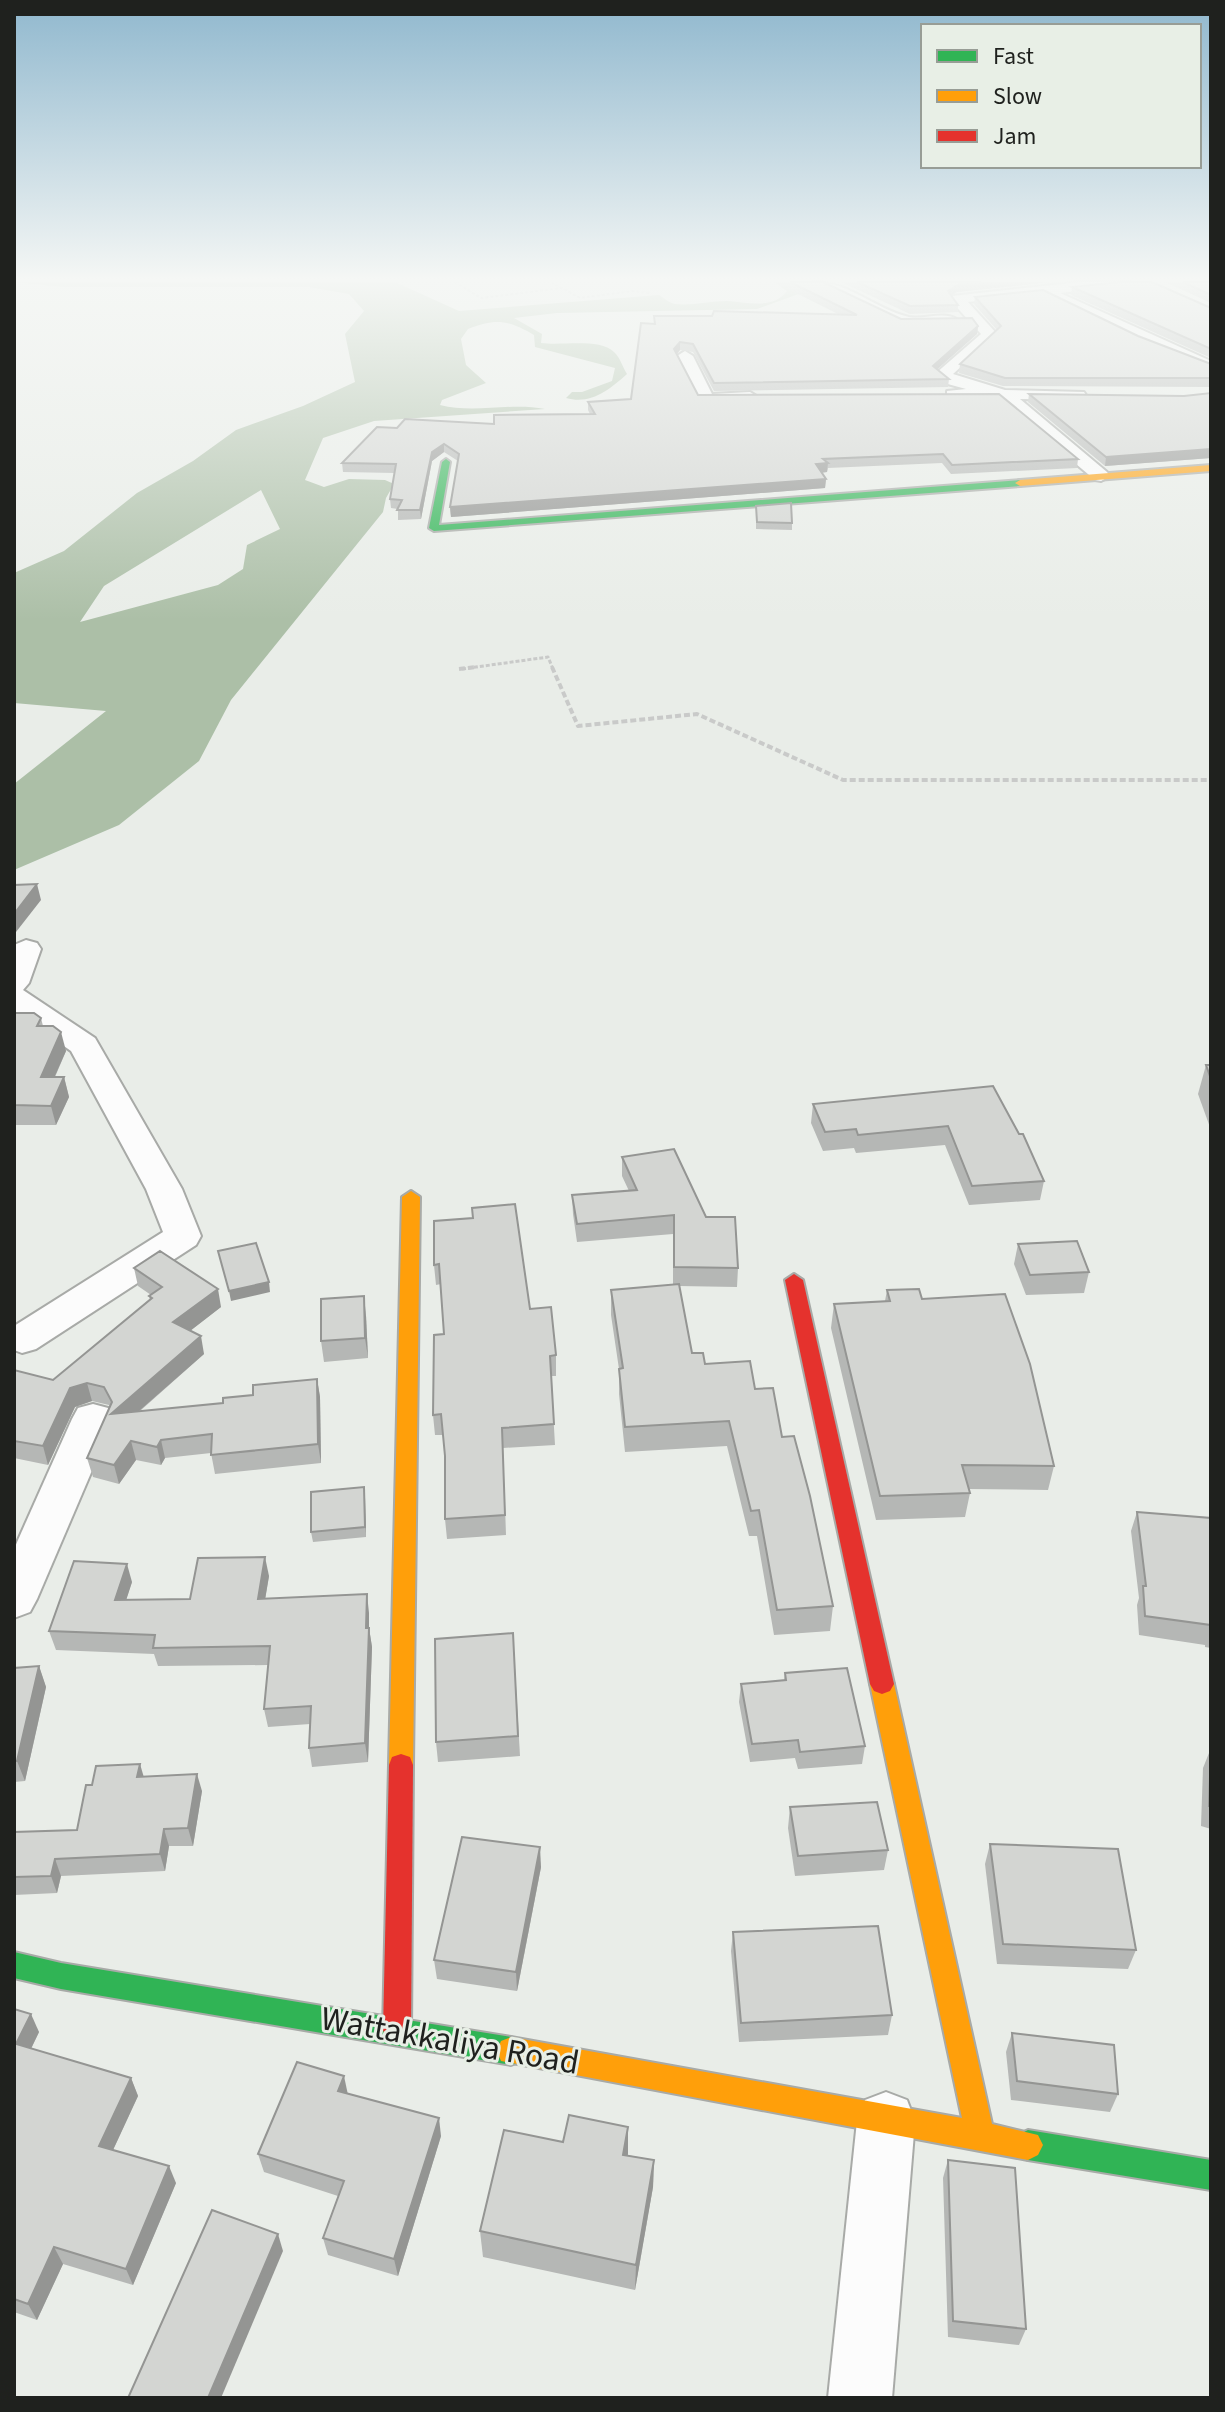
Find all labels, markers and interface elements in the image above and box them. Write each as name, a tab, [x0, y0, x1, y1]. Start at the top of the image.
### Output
legend	[921, 24, 1201, 168]
text: Fast	[993, 39, 1034, 74]
text: Slow	[993, 79, 1042, 114]
text: Jam	[993, 119, 1037, 154]
street label: Wattakkaliya Road	[317, 1994, 583, 2088]

